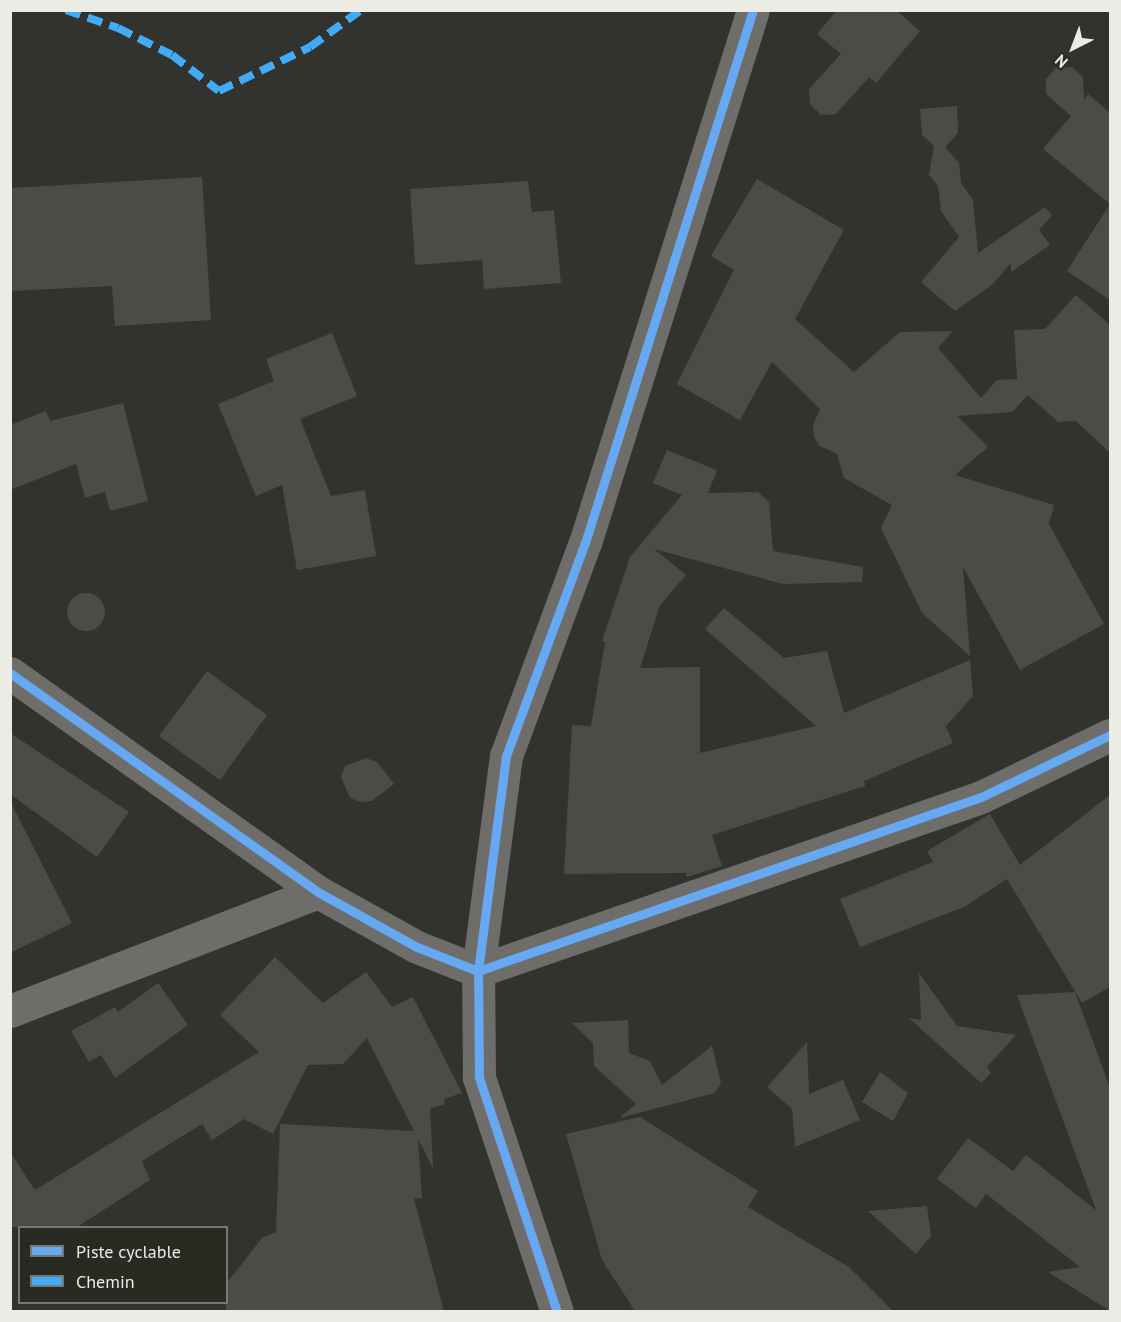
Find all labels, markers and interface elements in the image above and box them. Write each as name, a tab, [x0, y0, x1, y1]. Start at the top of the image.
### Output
north arrow	[1043, 18, 1103, 78]
text: N	[1050, 50, 1072, 72]
legend	[18, 1226, 228, 1304]
text: Piste cyclable	[76, 1240, 181, 1263]
text: Chemin	[76, 1270, 135, 1293]

